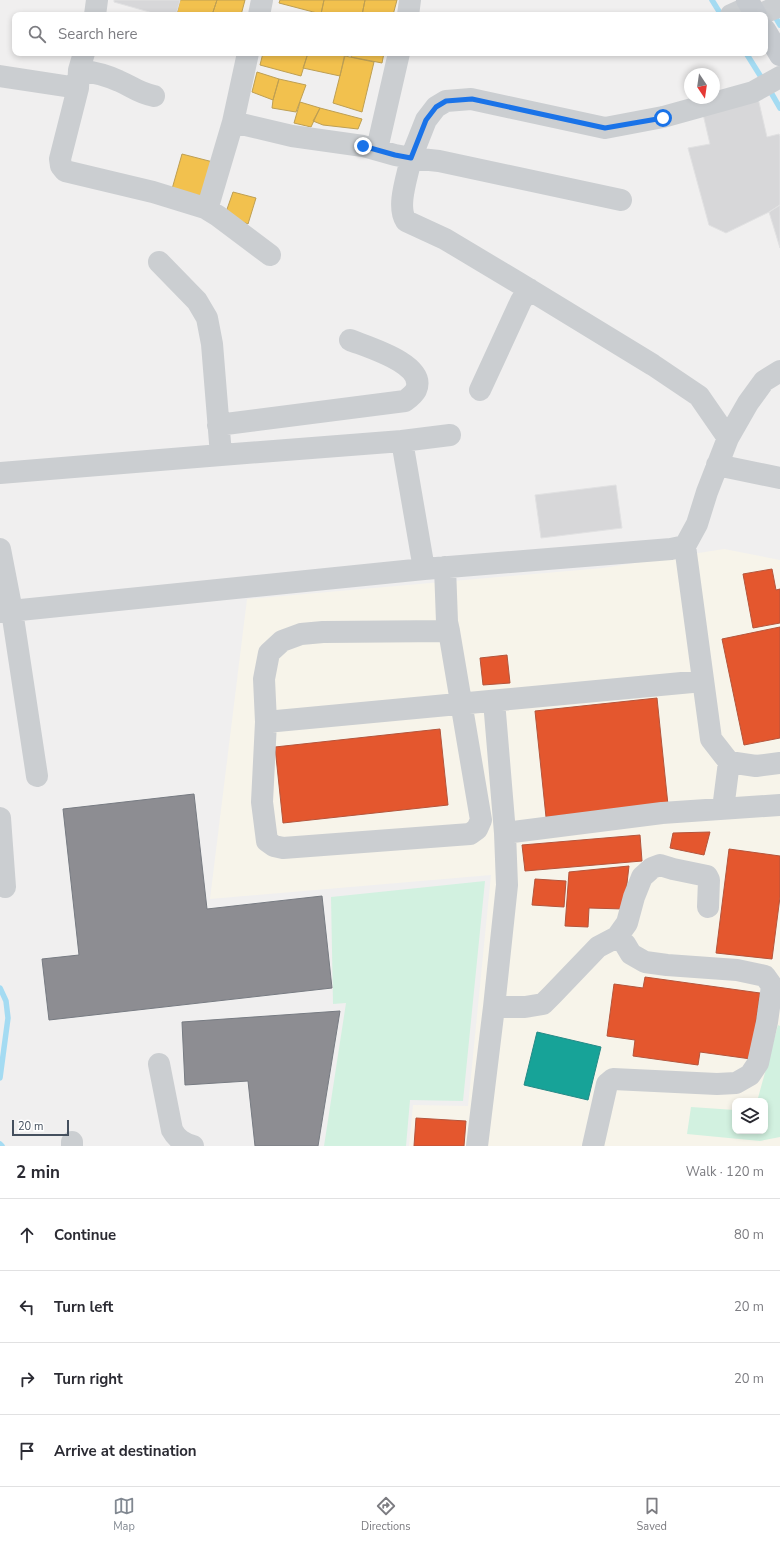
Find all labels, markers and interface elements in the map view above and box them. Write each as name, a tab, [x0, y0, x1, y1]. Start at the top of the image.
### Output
search box	[12, 12, 768, 56]
icon: search	[26, 23, 48, 45]
text: Search here	[58, 24, 138, 44]
north arrow	[684, 68, 720, 104]
route start	[654, 109, 672, 127]
route end	[354, 137, 372, 155]
map controls	[732, 1098, 768, 1134]
button: layers	[732, 1098, 768, 1134]
scale bar	[12, 1118, 69, 1137]
text: 20 m	[18, 1119, 43, 1134]
text: 2 min	[16, 1161, 60, 1184]
text: Walk · 120 m	[686, 1163, 764, 1181]
icon: ahead	[16, 1224, 38, 1246]
text: Continue	[54, 1225, 116, 1245]
text: 80 m	[734, 1226, 764, 1244]
icon: left	[16, 1296, 38, 1318]
text: Turn left	[54, 1297, 113, 1317]
text: 20 m	[734, 1298, 764, 1316]
icon: right	[16, 1368, 38, 1390]
text: Turn right	[54, 1369, 123, 1389]
text: 20 m	[734, 1370, 764, 1388]
icon: arrive	[16, 1440, 38, 1462]
text: Arrive at destination	[54, 1441, 197, 1461]
tab: Map	[113, 1495, 135, 1534]
tab: Directions	[361, 1495, 411, 1534]
tab: Saved	[637, 1495, 667, 1534]

